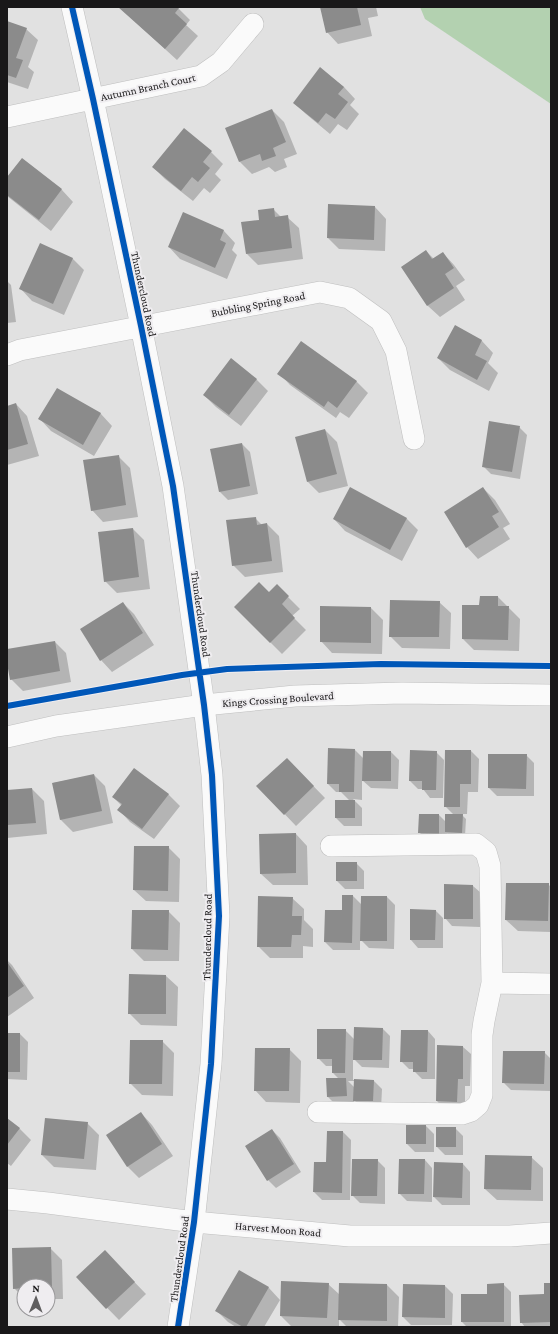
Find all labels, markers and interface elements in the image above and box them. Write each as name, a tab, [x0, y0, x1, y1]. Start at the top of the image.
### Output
street label: Autumn Branch Court	[99, 71, 197, 103]
street label: Thundercloud Road	[129, 250, 159, 338]
street label: Bubbling Spring Road	[210, 289, 306, 320]
street label: Thundercloud Road	[189, 570, 213, 658]
street label: Kings Crossing Boulevard	[222, 689, 334, 710]
street label: Thundercloud Road	[200, 893, 214, 980]
street label: Thundercloud Road	[167, 1215, 191, 1303]
street label: Harvest Moon Road	[234, 1219, 322, 1239]
north arrow	[16, 1278, 56, 1318]
text: N	[32, 1282, 41, 1294]

